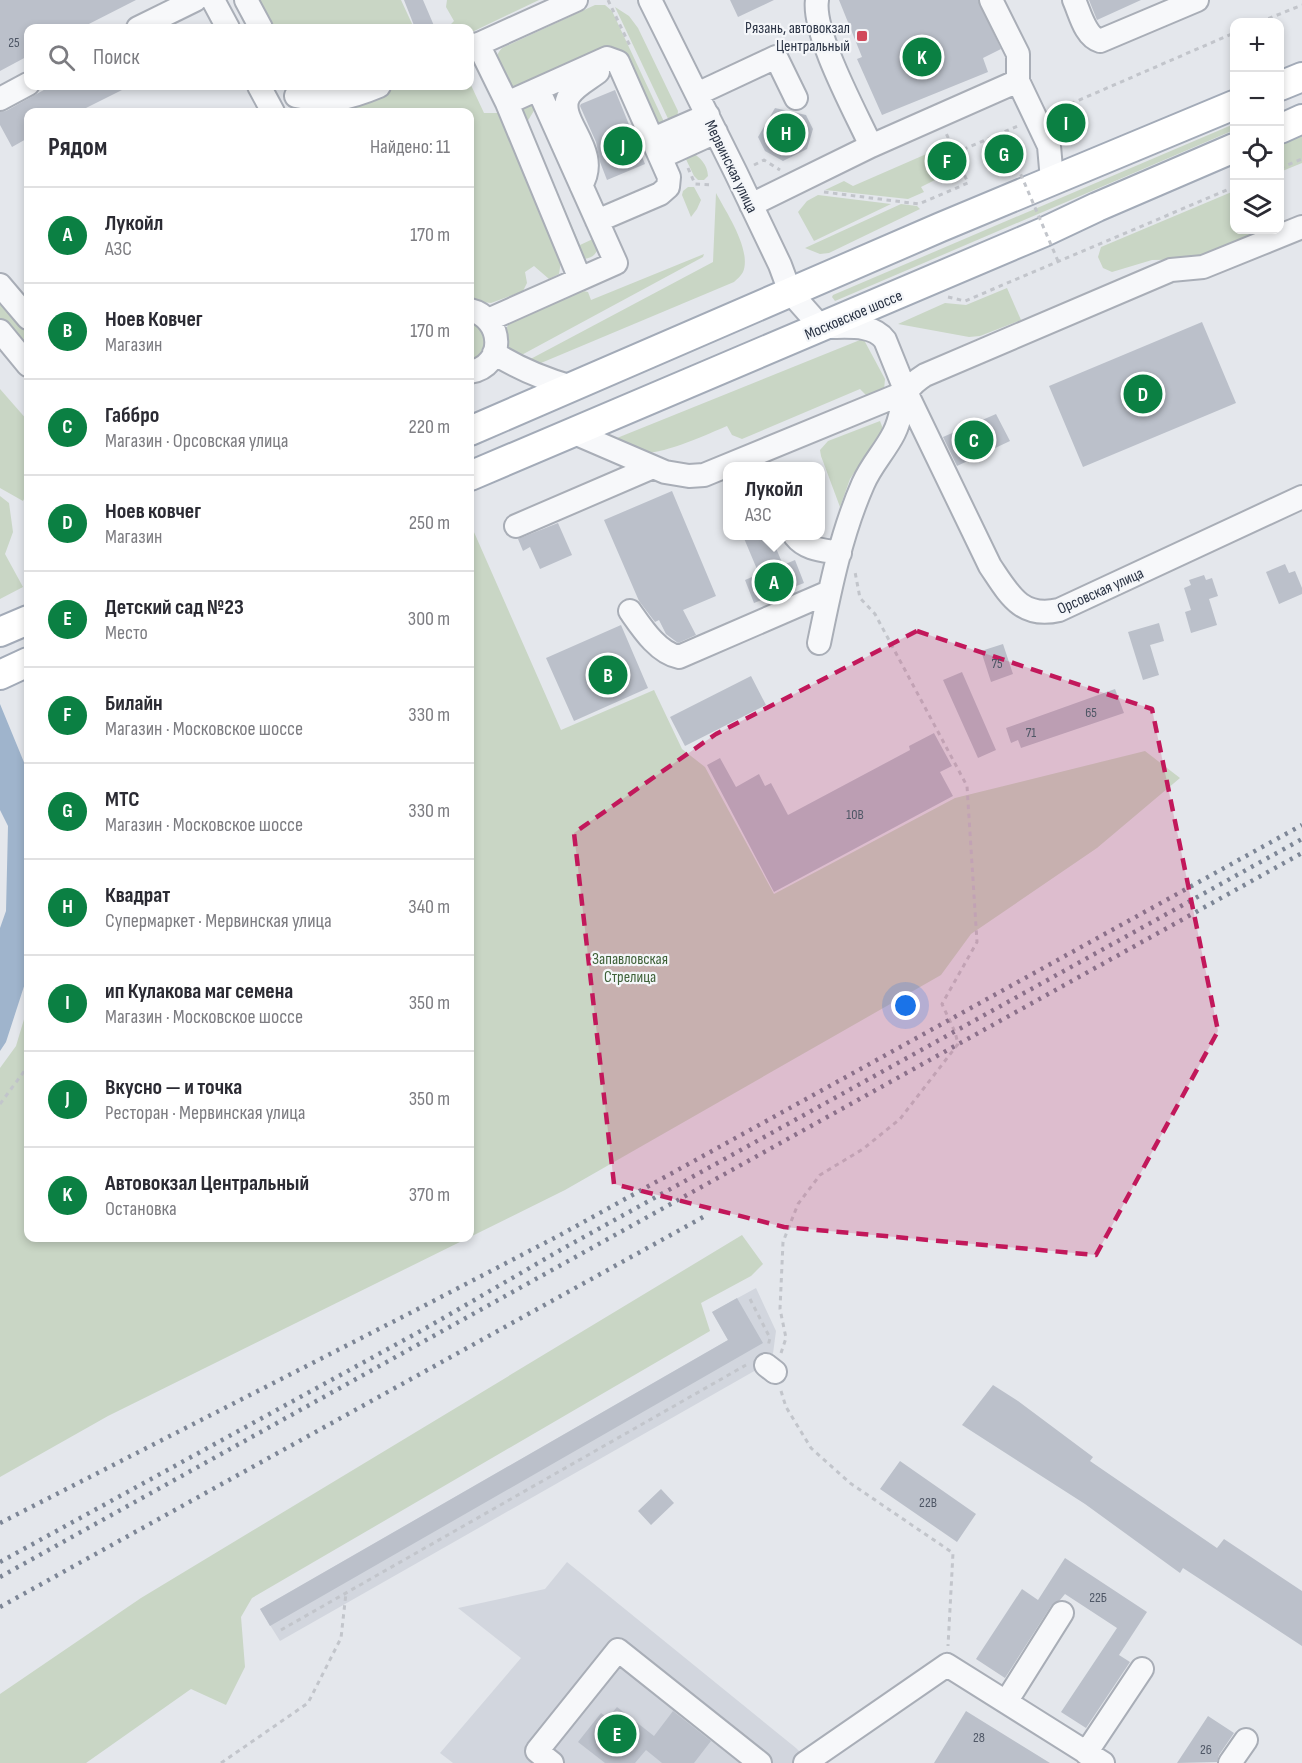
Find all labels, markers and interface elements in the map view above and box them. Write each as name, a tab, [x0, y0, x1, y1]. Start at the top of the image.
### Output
map controls	[1230, 18, 1284, 234]
button: +	[1230, 18, 1284, 72]
place label: Рязань, автовокзал Центральный	[745, 19, 850, 56]
search box	[24, 24, 474, 90]
marker: Рязань, автовокзал Центральный	[855, 29, 869, 43]
house number: 25	[8, 34, 20, 51]
pin: K	[902, 34, 942, 80]
icon: search	[45, 41, 78, 74]
text: Поиск	[93, 44, 139, 71]
button: −	[1230, 72, 1284, 126]
pin: I	[1046, 100, 1086, 146]
pin: H	[766, 110, 806, 156]
street label: Мервинская улица	[700, 117, 761, 216]
pin: J	[604, 124, 642, 168]
button: locate	[1230, 126, 1284, 180]
text: Рядом	[48, 132, 107, 163]
pin: G	[984, 132, 1024, 176]
text: Найдено: 11	[370, 135, 450, 159]
pin: F	[928, 138, 966, 184]
button: layers	[1230, 180, 1284, 234]
text: Лукойл	[105, 210, 163, 237]
text: A	[63, 223, 72, 247]
text: 170 m	[410, 223, 450, 247]
text: АЗС	[105, 237, 132, 261]
street label: Московское шоссе	[802, 286, 905, 344]
text: Ноев Ковчег	[105, 306, 203, 333]
text: B	[63, 319, 72, 343]
text: 170 m	[410, 319, 450, 343]
text: Магазин	[105, 333, 162, 357]
pin: D	[1124, 372, 1162, 416]
text: Габбро	[105, 402, 159, 429]
text: C	[62, 415, 73, 439]
text: 220 m	[409, 415, 450, 439]
pin: C	[954, 418, 994, 462]
text: Магазин · Орсовская улица	[105, 429, 288, 453]
popup	[723, 462, 825, 540]
text: Лукойл	[745, 476, 803, 503]
text: Ноев ковчег	[105, 498, 201, 525]
text: АЗС	[745, 503, 772, 527]
text: D	[62, 511, 73, 535]
text: 250 m	[409, 511, 450, 535]
text: Магазин	[105, 525, 162, 549]
pin: A	[754, 560, 794, 604]
street label: Орсовская улица	[1054, 564, 1147, 619]
text: Детский сад №23	[105, 594, 244, 621]
text: E	[63, 607, 72, 631]
text: 300 m	[408, 607, 450, 631]
text: Место	[105, 621, 148, 645]
pin: B	[588, 652, 628, 698]
house number: 75	[991, 655, 1003, 672]
text: Билайн	[105, 690, 163, 717]
text: F	[63, 703, 72, 727]
text: 330 m	[408, 703, 450, 727]
house number: 65	[1085, 704, 1097, 721]
text: Магазин · Московское шоссе	[105, 717, 303, 741]
house number: 71	[1026, 724, 1036, 741]
text: МТС	[105, 786, 139, 813]
text: G	[62, 799, 73, 823]
text: 330 m	[408, 799, 450, 823]
house number: 10В	[846, 806, 864, 823]
text: Магазин · Московское шоссе	[105, 813, 303, 837]
text: Квадрат	[105, 882, 170, 909]
text: H	[62, 895, 73, 919]
text: 340 m	[408, 895, 450, 919]
text: Супермаркет · Мервинская улица	[105, 909, 332, 933]
park label: Запавловская Стрелица	[592, 950, 668, 987]
text: ип Кулакова маг семена	[105, 978, 293, 1005]
text: I	[65, 991, 70, 1015]
text: 350 m	[409, 991, 450, 1015]
your location	[891, 991, 920, 1020]
text: Магазин · Московское шоссе	[105, 1005, 303, 1029]
text: Вкусно — и точка	[105, 1074, 242, 1101]
text: J	[65, 1087, 70, 1111]
text: 350 m	[409, 1087, 450, 1111]
text: Ресторан · Мервинская улица	[105, 1101, 305, 1125]
text: Автовокзал Центральный	[105, 1170, 309, 1197]
text: K	[63, 1183, 72, 1207]
text: 370 m	[409, 1183, 450, 1207]
text: Остановка	[105, 1197, 177, 1221]
house number: 22В	[919, 1494, 937, 1511]
house number: 22Б	[1089, 1589, 1107, 1606]
pin: E	[598, 1712, 636, 1756]
house number: 28	[973, 1729, 985, 1746]
house number: 26	[1200, 1741, 1212, 1758]

